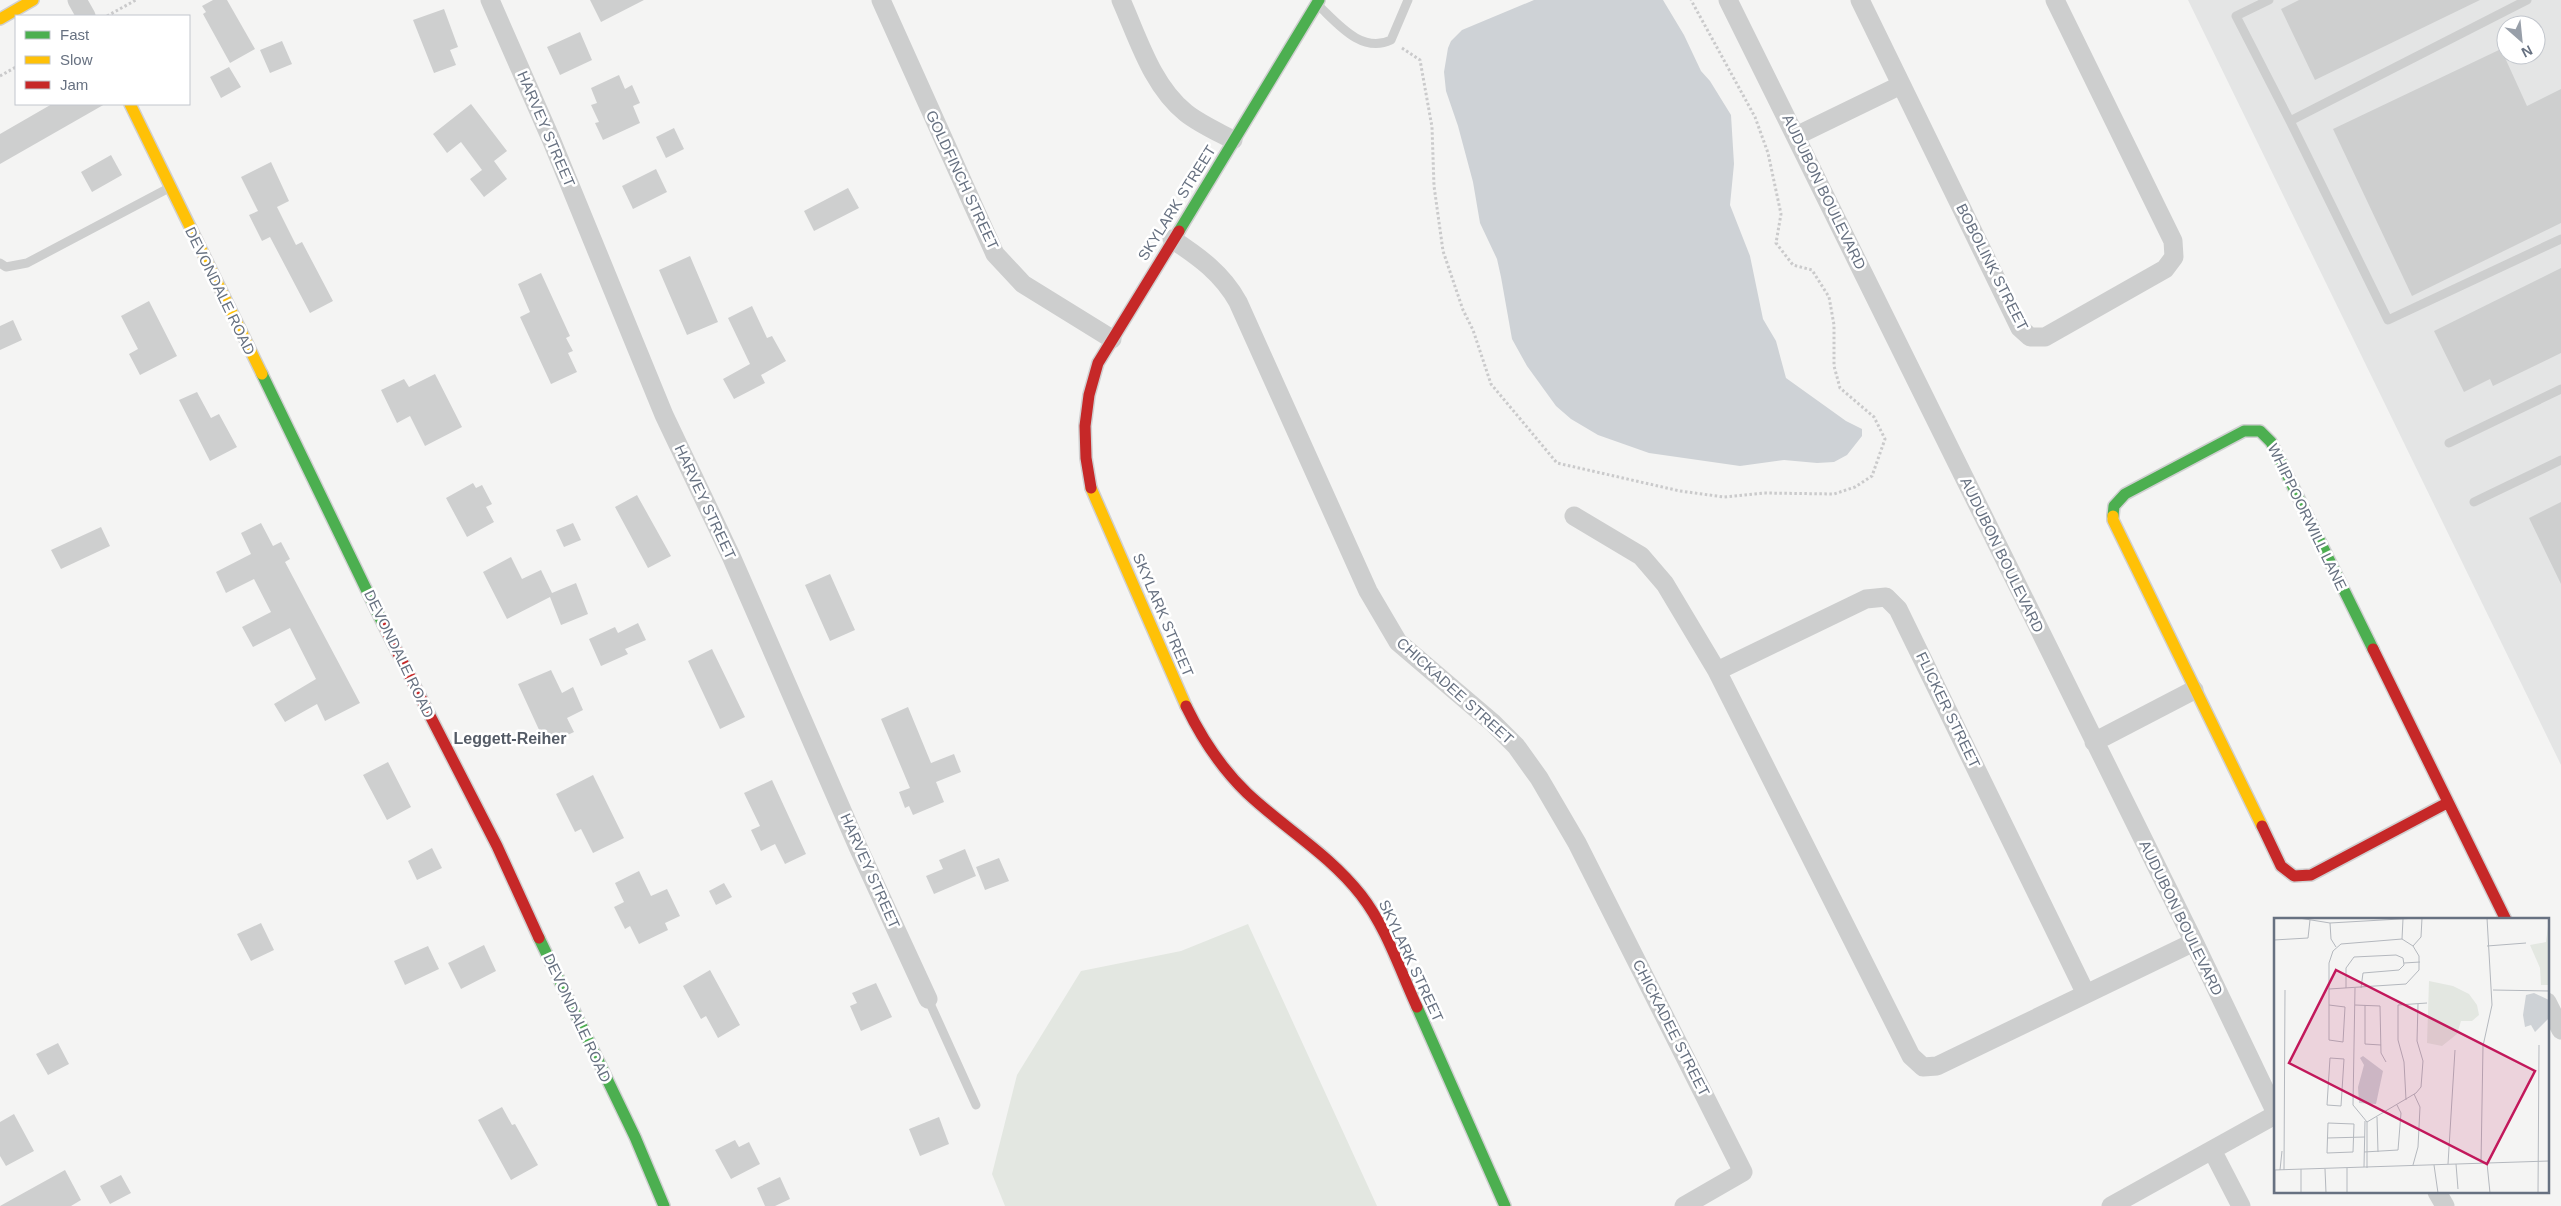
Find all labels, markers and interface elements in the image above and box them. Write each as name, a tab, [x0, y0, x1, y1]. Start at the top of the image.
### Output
legend	[15, 15, 190, 105]
north arrow	[2496, 15, 2546, 65]
text: Fast	[60, 26, 90, 43]
text: N	[2519, 42, 2535, 61]
text: Slow	[60, 51, 93, 68]
street label: HARVEY STREET	[514, 68, 579, 189]
text: Jam	[60, 76, 88, 93]
street label: GOLDFINCH STREET	[923, 107, 1002, 252]
street label: AUDUBON BOULEVARD	[1779, 111, 1870, 272]
street label: SKYLARK STREET	[1134, 142, 1219, 263]
street label: BOBOLINK STREET	[1953, 201, 2032, 333]
street label: DEVONDALE ROAD	[182, 224, 259, 358]
street label: WHIPPOORWILL LANE	[2265, 441, 2350, 593]
street label: HARVEY STREET	[671, 442, 739, 562]
street label: AUDUBON BOULEVARD	[1957, 474, 2048, 635]
street label: SKYLARK STREET	[1130, 550, 1197, 679]
street label: DEVONDALE ROAD	[361, 587, 438, 721]
street label: CHICKADEE STREET	[1394, 634, 1517, 747]
street label: FLICKER STREET	[1913, 649, 1984, 770]
district label: Leggett-Reiher	[454, 730, 566, 747]
street label: HARVEY STREET	[837, 810, 904, 931]
street label: AUDUBON BOULEVARD	[2136, 837, 2227, 998]
street label: SKYLARK STREET	[1376, 897, 1447, 1024]
inset map	[2274, 918, 2548, 1194]
street label: DEVONDALE ROAD	[540, 951, 615, 1085]
street label: CHICKADEE STREET	[1630, 957, 1713, 1099]

